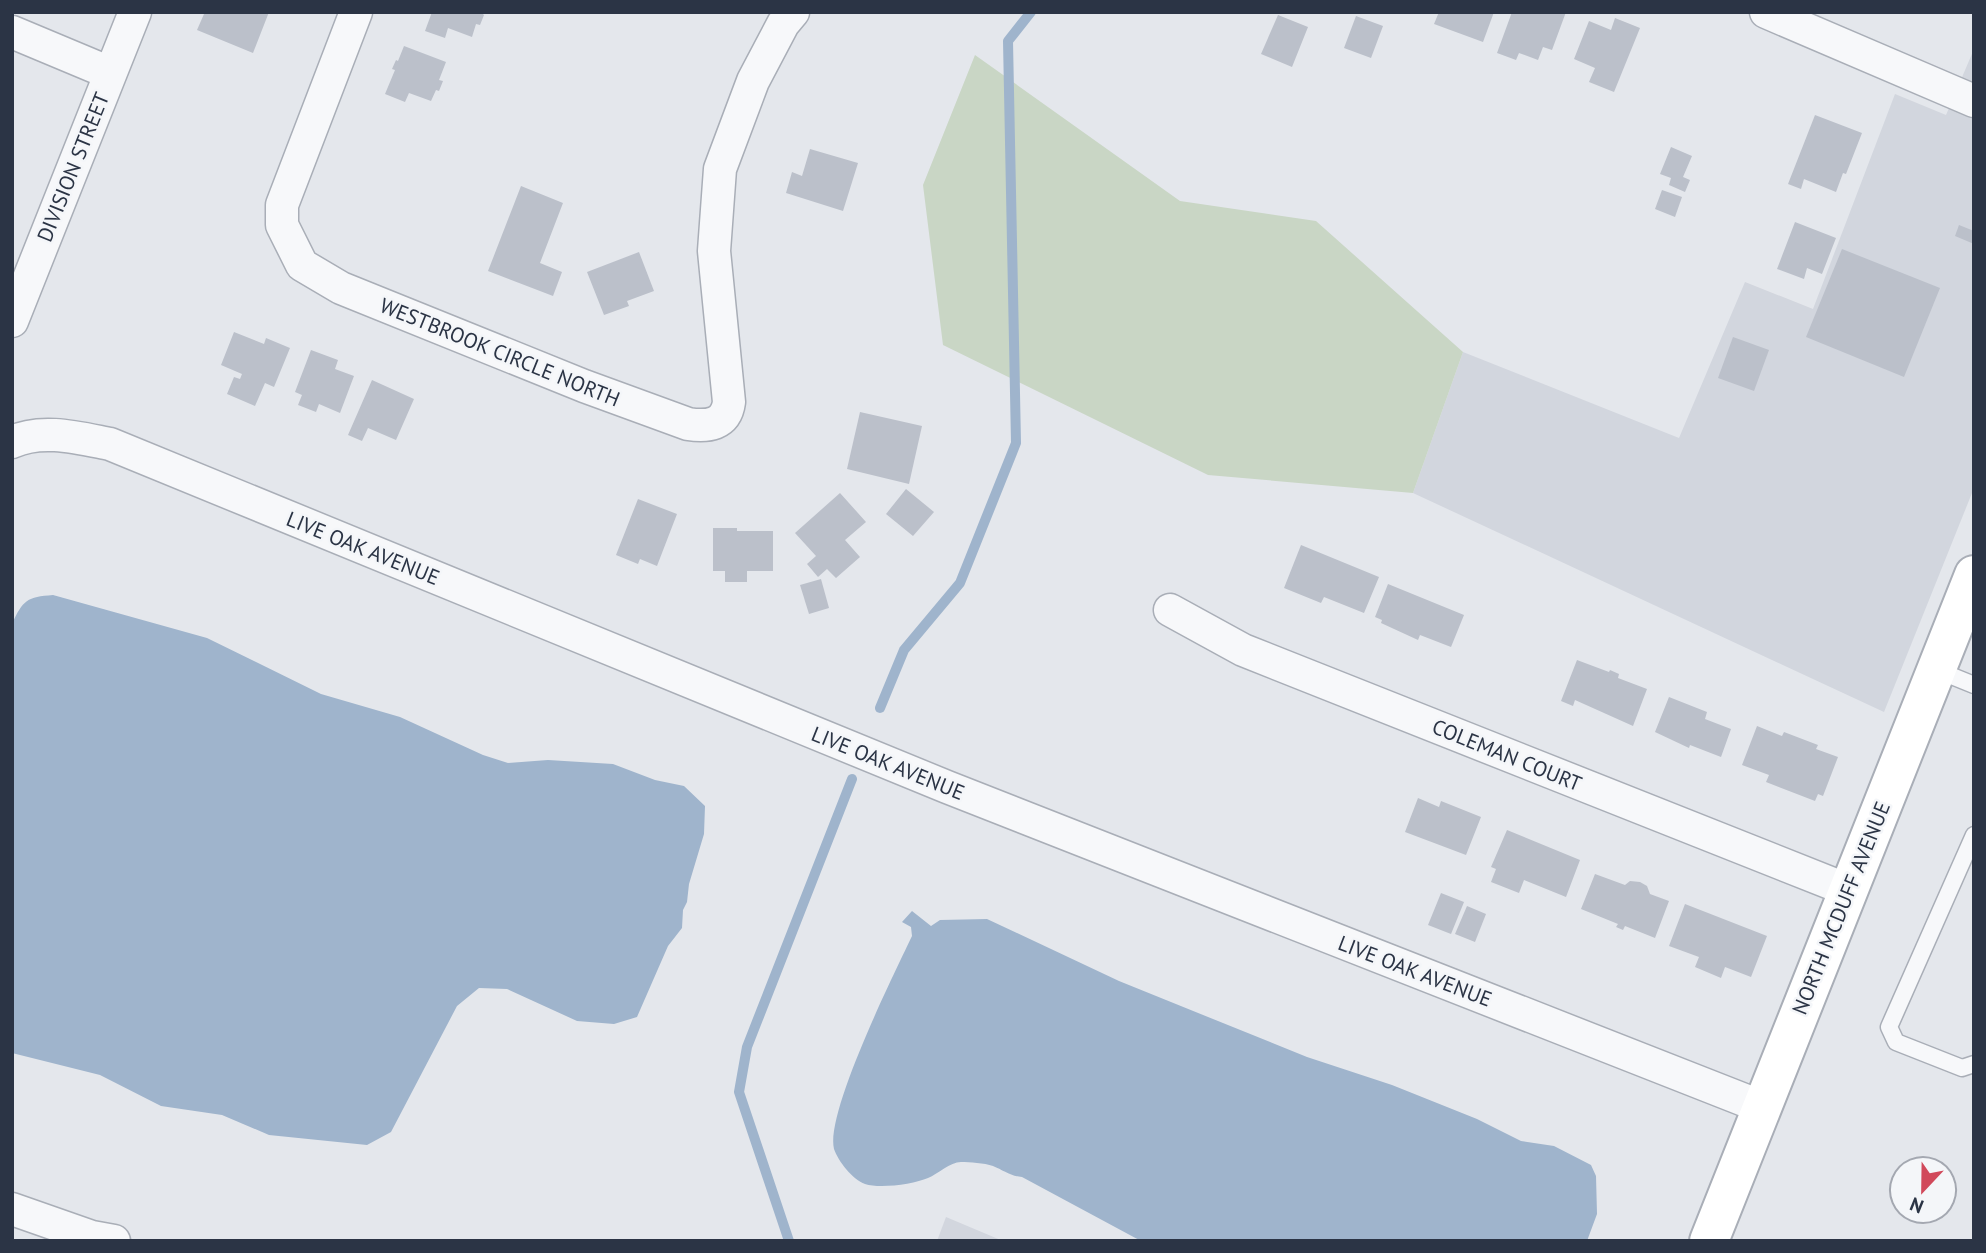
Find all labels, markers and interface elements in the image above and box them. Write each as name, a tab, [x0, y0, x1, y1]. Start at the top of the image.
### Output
street label: DIVISION STREET	[31, 88, 115, 246]
street label: WESTBROOK CIRCLE NORTH	[376, 291, 624, 413]
street label: LIVE OAK AVENUE	[283, 505, 443, 591]
street label: COLEMAN COURT	[1428, 713, 1586, 797]
street label: LIVE OAK AVENUE	[808, 720, 968, 806]
street label: NORTH MCDUFF AVENUE	[1786, 798, 1896, 1018]
street label: LIVE OAK AVENUE	[1334, 929, 1496, 1013]
north arrow	[1888, 1155, 1958, 1225]
text: N	[1906, 1192, 1927, 1219]

